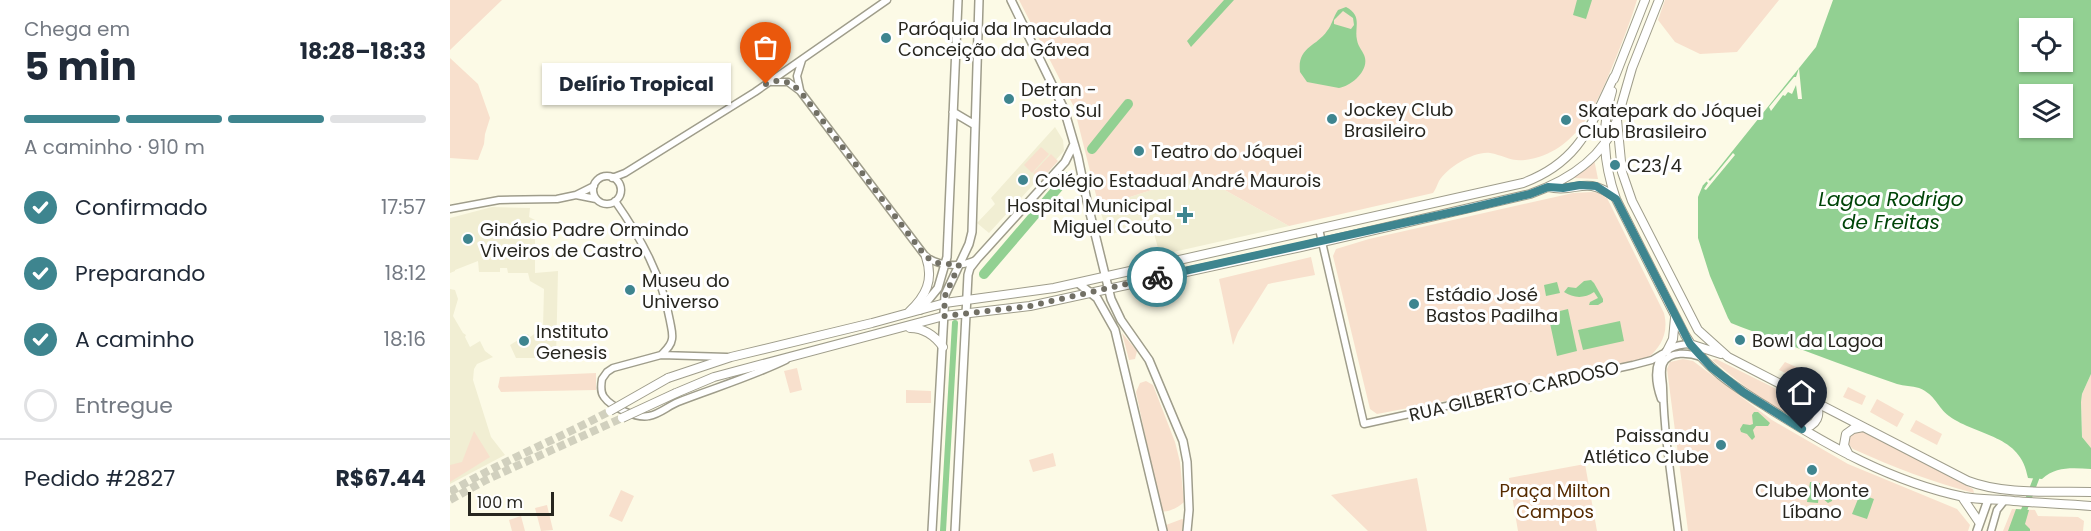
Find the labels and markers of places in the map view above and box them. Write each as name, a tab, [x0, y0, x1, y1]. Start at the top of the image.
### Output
place label: Paróquia da Imaculada Conceição da Gávea	[898, 16, 1112, 62]
pin	[740, 22, 791, 84]
marker: Paróquia da Imaculada Conceição da Gávea	[879, 31, 893, 45]
callout: Delírio Tropical	[541, 63, 730, 105]
place label: Detran - Posto Sul	[1021, 77, 1102, 123]
marker: Detran - Posto Sul	[1002, 92, 1016, 106]
place label: Jockey Club Brasileiro	[1344, 97, 1453, 143]
place label: Skatepark do Jóquei Club Brasileiro	[1578, 98, 1762, 144]
marker: Jockey Club Brasileiro	[1325, 112, 1339, 126]
marker: Skatepark do Jóquei Club Brasileiro	[1559, 113, 1573, 127]
place label: Teatro do Jóquei	[1151, 139, 1303, 164]
marker: Teatro do Jóquei	[1132, 144, 1146, 158]
place label: C23/4	[1627, 153, 1682, 178]
marker: C23/4	[1608, 158, 1622, 172]
place label: Colégio Estadual André Maurois	[1035, 168, 1321, 193]
marker: Colégio Estadual André Maurois	[1016, 173, 1030, 187]
place label: Hospital Municipal Miguel Couto	[1007, 193, 1172, 239]
marker: Hospital Municipal Miguel Couto	[1176, 206, 1194, 224]
place label: Ginásio Padre Ormindo Viveiros de Castro	[480, 217, 689, 263]
marker: Ginásio Padre Ormindo Viveiros de Castro	[461, 232, 475, 246]
place label: Museu do Universo	[642, 268, 730, 314]
place label: Estádio José Bastos Padilha	[1426, 282, 1558, 328]
marker: Museu do Universo	[623, 283, 637, 297]
marker: Estádio José Bastos Padilha	[1407, 297, 1421, 311]
place label: Instituto Genesis	[536, 319, 608, 365]
place label: Bowl da Lagoa	[1752, 328, 1884, 353]
marker: Bowl da Lagoa	[1733, 333, 1747, 347]
marker: Instituto Genesis	[517, 334, 531, 348]
pin	[1776, 367, 1827, 429]
place label: Paissandu Atlético Clube	[1583, 423, 1709, 469]
marker: Paissandu Atlético Clube	[1714, 438, 1728, 452]
marker: Clube Monte Líbano	[1805, 463, 1819, 477]
place label: Clube Monte Líbano	[1755, 478, 1869, 524]

